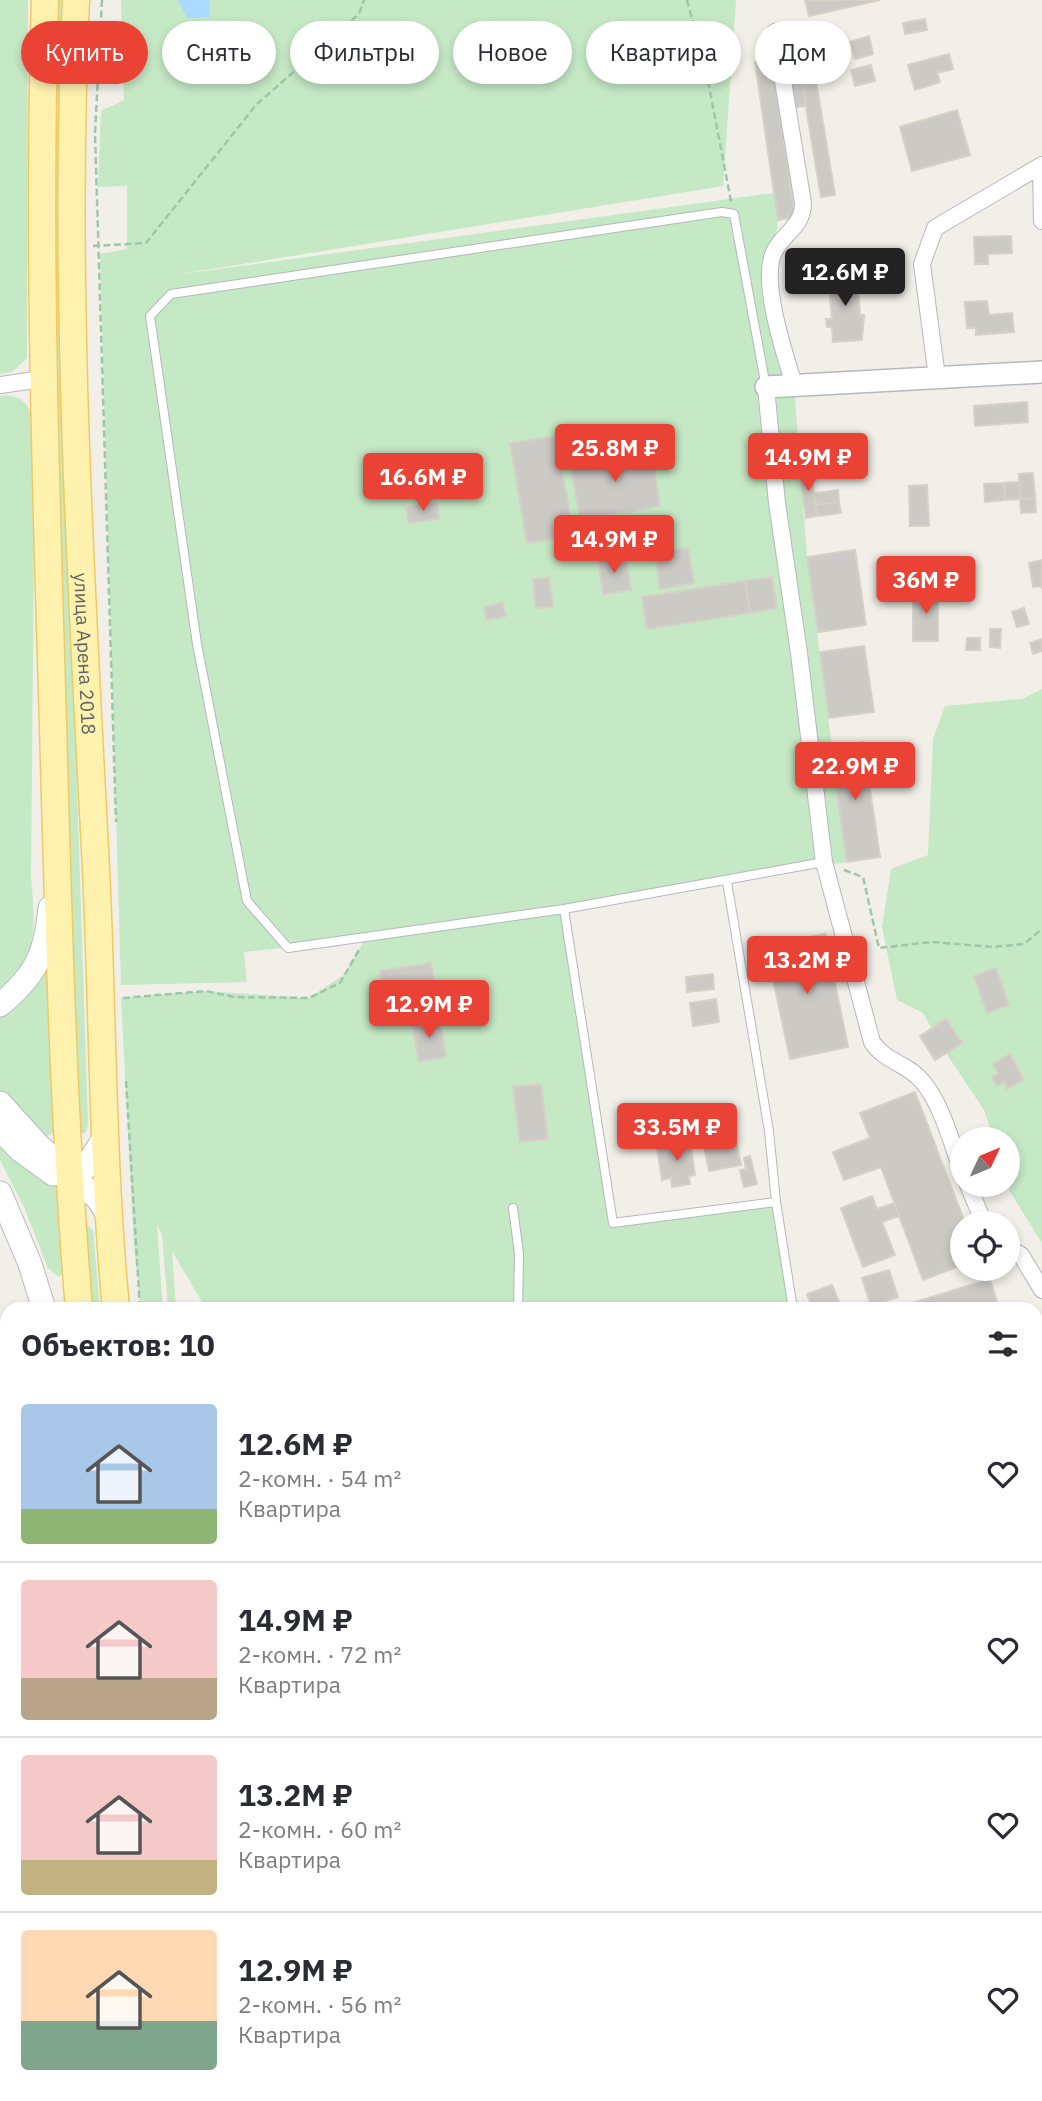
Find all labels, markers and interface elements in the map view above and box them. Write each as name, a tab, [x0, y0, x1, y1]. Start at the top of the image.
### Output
chip: Купить	[21, 21, 148, 84]
chip: Снять	[162, 21, 276, 84]
chip: Фильтры	[290, 21, 439, 84]
chip: Новое	[453, 21, 572, 84]
chip: Квартира	[586, 21, 741, 84]
chip: Дом	[755, 21, 851, 84]
pin: 12.6M ₽	[780, 248, 910, 308]
text: 12.6M ₽	[801, 256, 889, 286]
pin: 25.8M ₽	[550, 424, 680, 484]
text: 25.8M ₽	[571, 432, 659, 462]
pin: 14.9M ₽	[743, 434, 873, 493]
text: 14.9M ₽	[764, 441, 852, 471]
pin: 16.6M ₽	[358, 454, 488, 513]
text: 16.6M ₽	[379, 461, 467, 491]
pin: 14.9M ₽	[549, 516, 679, 575]
text: 14.9M ₽	[570, 523, 658, 553]
pin: 36M ₽	[877, 556, 975, 616]
text: 36M ₽	[892, 564, 960, 594]
street label: улица Арена 2018	[69, 572, 101, 735]
pin: 22.9M ₽	[790, 742, 920, 802]
text: 22.9M ₽	[811, 750, 899, 780]
pin: 13.2M ₽	[742, 936, 872, 996]
text: 13.2M ₽	[763, 944, 851, 974]
pin: 12.9M ₽	[364, 981, 494, 1040]
text: 12.9M ₽	[385, 988, 473, 1018]
pin: 33.5M ₽	[612, 1104, 742, 1163]
text: 33.5M ₽	[633, 1111, 721, 1141]
north arrow	[950, 1127, 1020, 1197]
map controls	[950, 1127, 1020, 1281]
button: locate	[950, 1211, 1020, 1281]
text: Объектов: 10	[21, 1325, 215, 1364]
icon: filters	[984, 1325, 1022, 1363]
text: 12.6M ₽	[238, 1424, 353, 1463]
icon: home	[77, 1432, 161, 1516]
icon: heart	[984, 1455, 1022, 1493]
text: 2-комн. · 54 m²	[238, 1463, 401, 1493]
text: Квартира	[238, 1493, 341, 1523]
text: 14.9M ₽	[238, 1600, 353, 1639]
icon: home	[77, 1608, 161, 1692]
icon: heart	[984, 1631, 1022, 1669]
text: 2-комн. · 72 m²	[238, 1639, 401, 1669]
text: Квартира	[238, 1669, 341, 1699]
text: 13.2M ₽	[238, 1775, 353, 1814]
icon: home	[77, 1783, 161, 1867]
icon: heart	[984, 1806, 1022, 1844]
text: 2-комн. · 60 m²	[238, 1814, 401, 1844]
text: Квартира	[238, 1844, 341, 1874]
text: 12.9M ₽	[238, 1950, 353, 1989]
icon: home	[77, 1958, 161, 2042]
icon: heart	[984, 1981, 1022, 2019]
text: 2-комн. · 56 m²	[238, 1989, 401, 2019]
text: Квартира	[238, 2019, 341, 2049]

